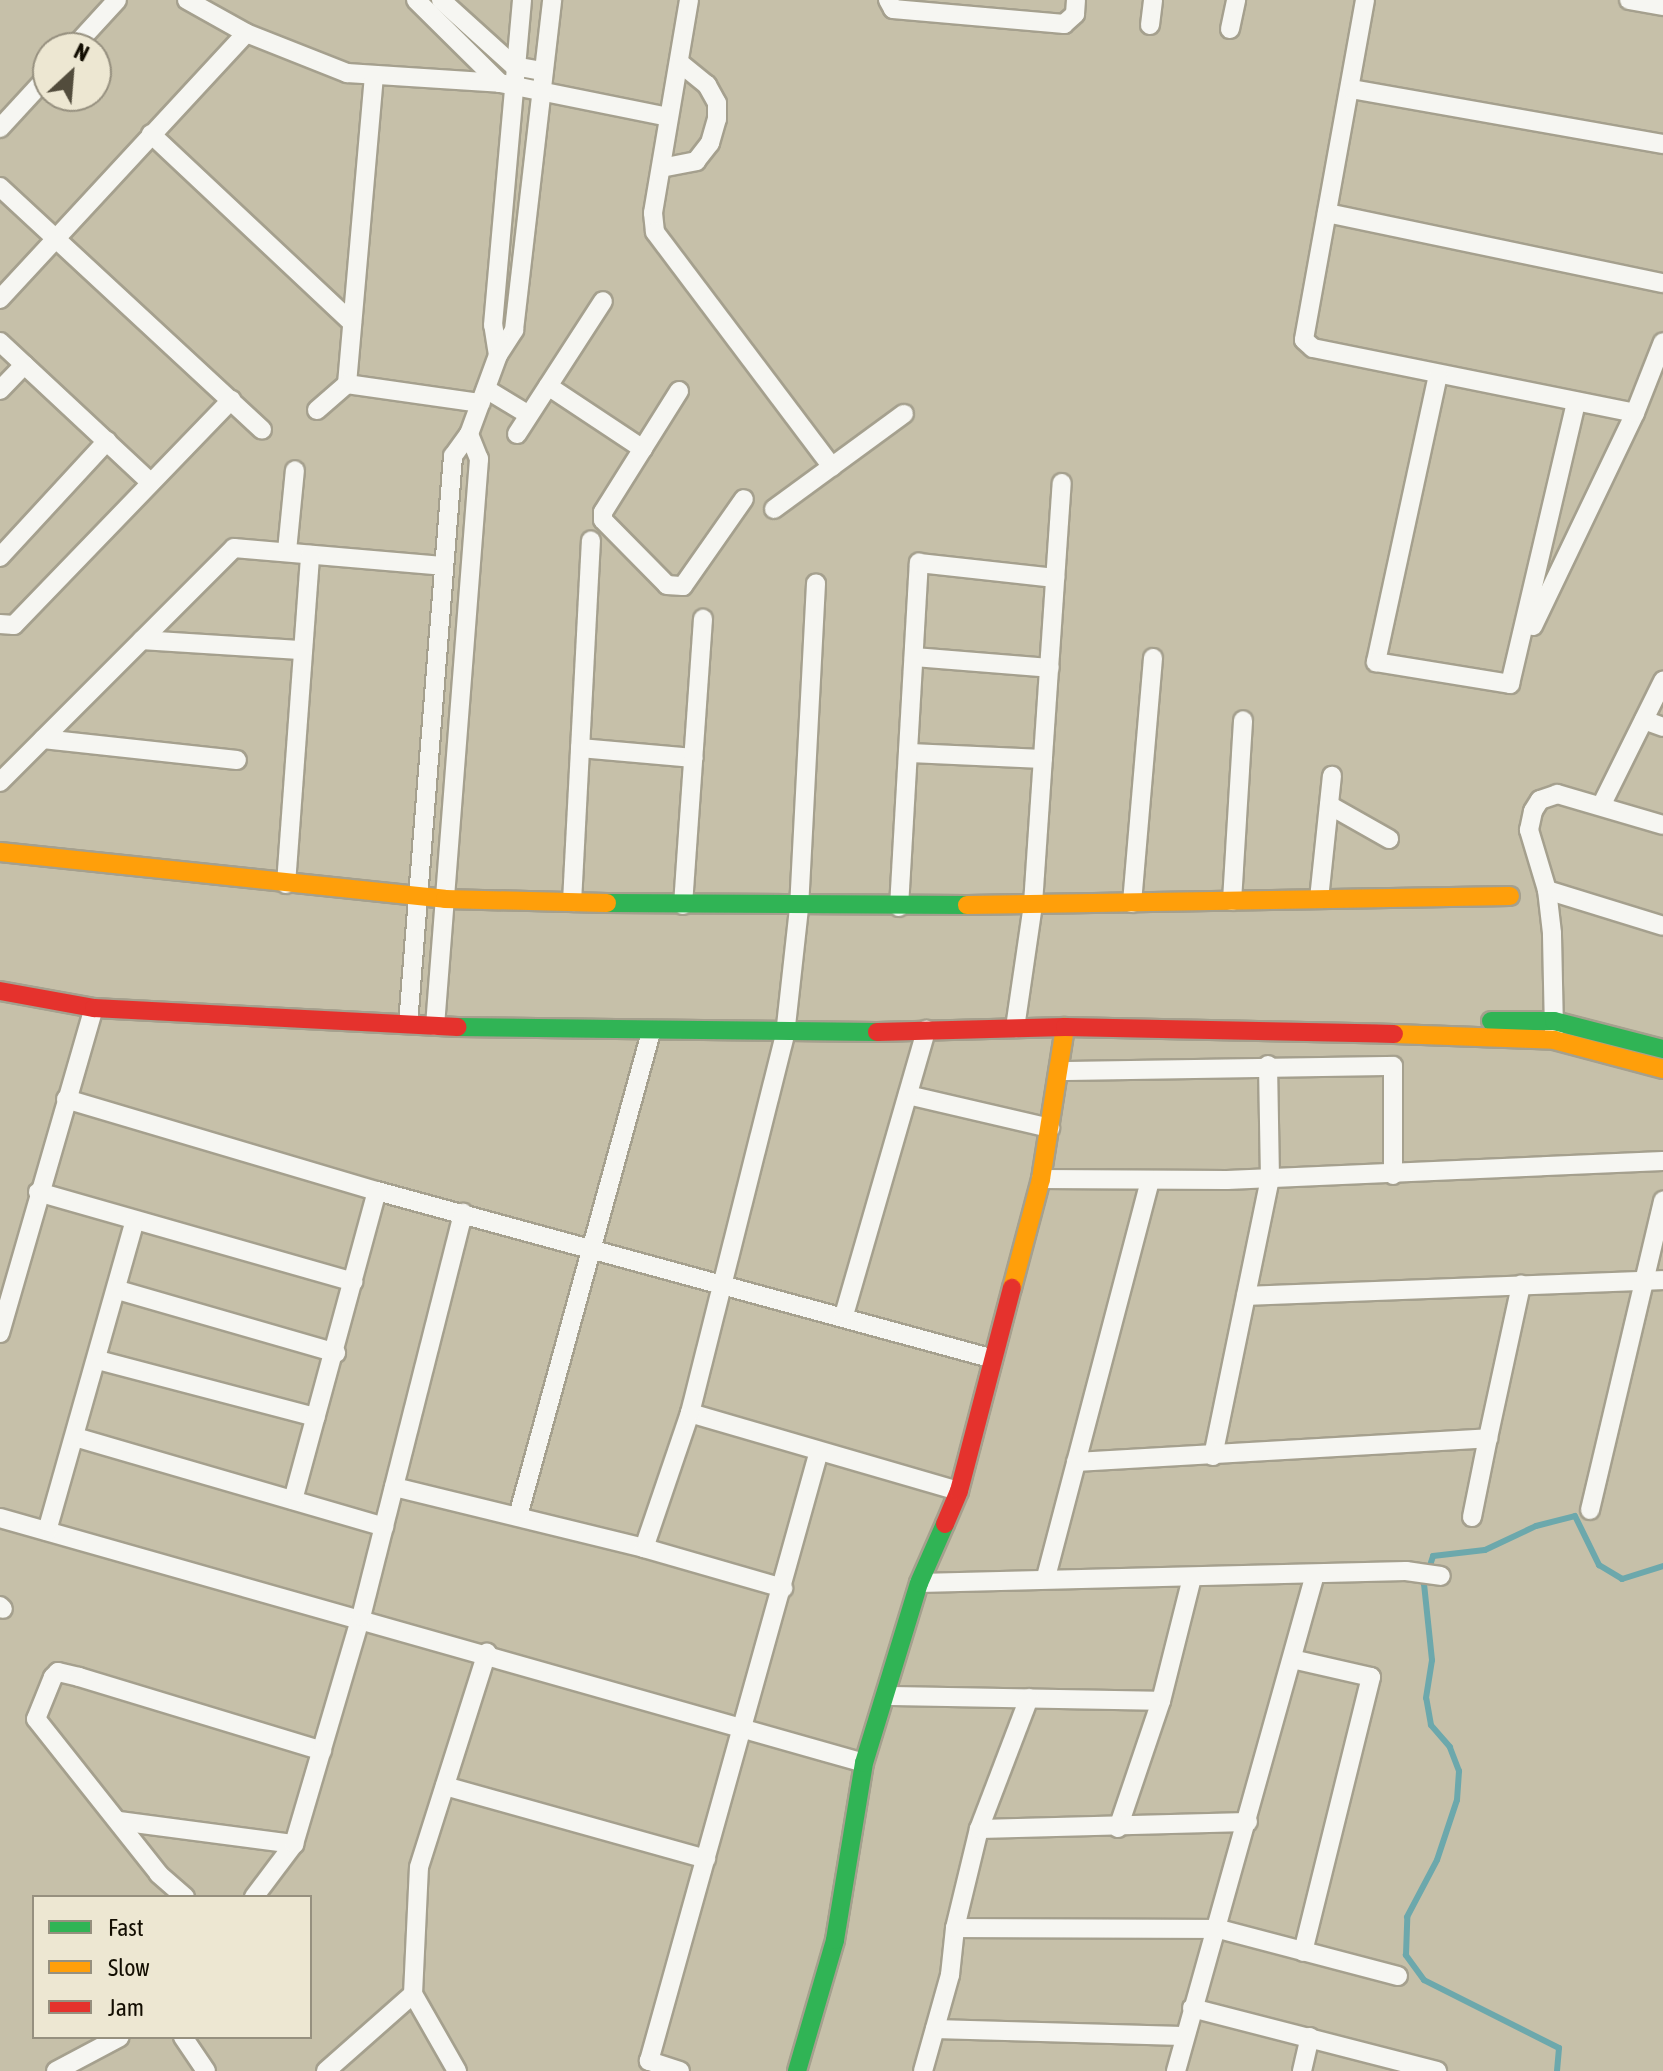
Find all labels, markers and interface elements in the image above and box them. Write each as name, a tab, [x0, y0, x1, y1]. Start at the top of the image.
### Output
north arrow	[32, 32, 112, 112]
text: N	[70, 38, 93, 67]
legend	[32, 1895, 312, 2039]
text: Fast	[108, 1914, 144, 1941]
text: Slow	[108, 1954, 150, 1981]
text: Jam	[108, 1994, 144, 2021]

